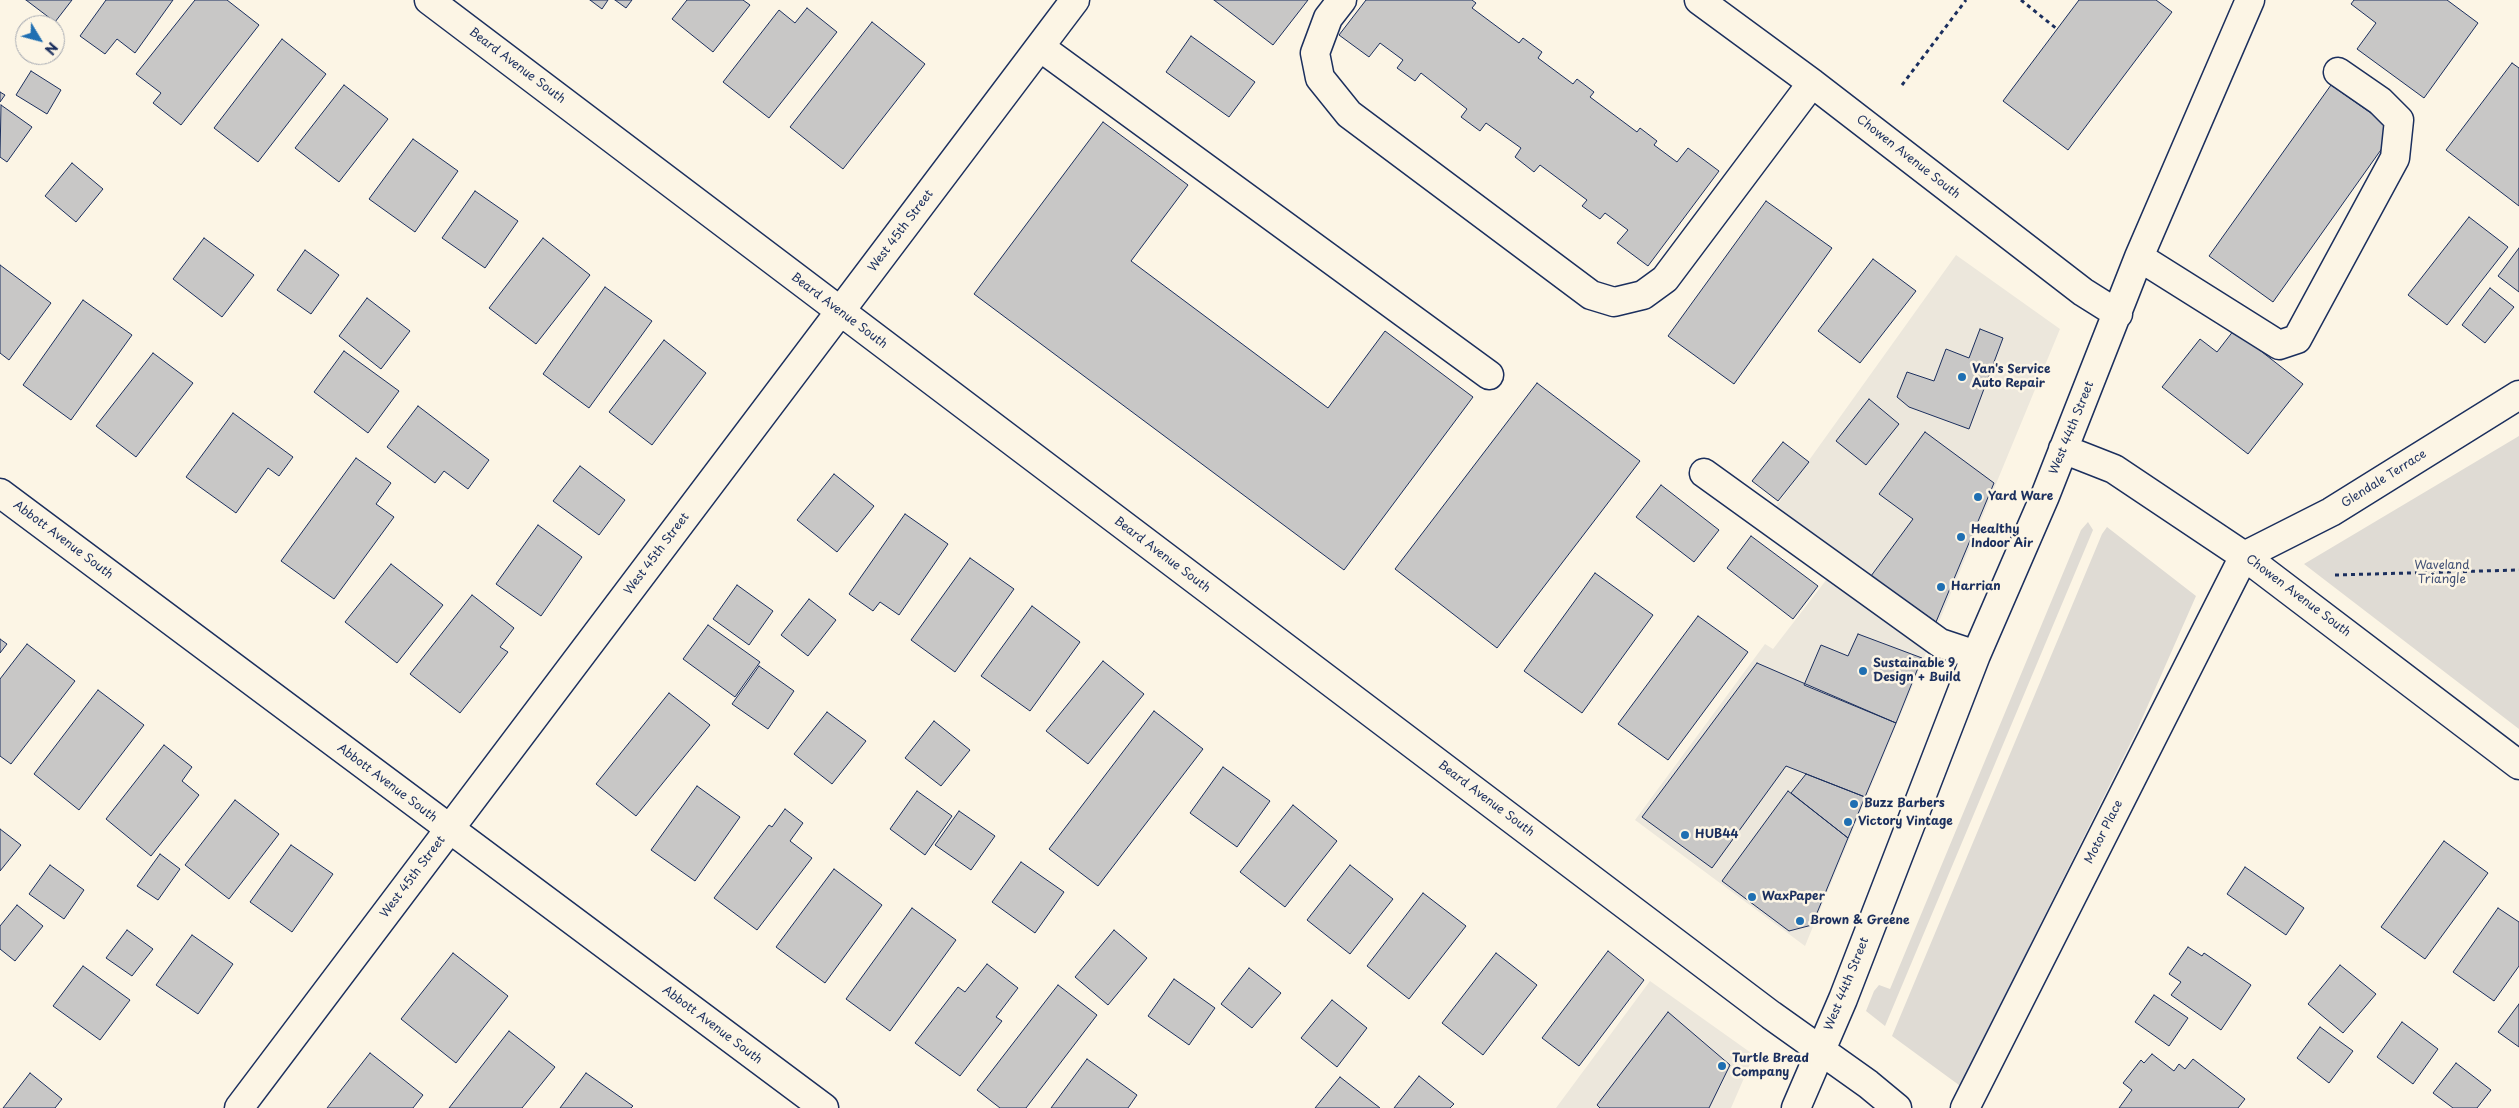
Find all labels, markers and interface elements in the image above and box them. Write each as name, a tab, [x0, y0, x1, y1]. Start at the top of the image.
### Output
north arrow	[15, 15, 65, 65]
street label: Beard Avenue South	[466, 25, 568, 107]
text: N	[40, 38, 63, 59]
street label: Chowen Avenue South	[1853, 112, 1963, 202]
street label: West 45th Street	[865, 187, 937, 275]
street label: Beard Avenue South	[788, 270, 890, 352]
place label: Van's Service Auto Repair	[1972, 363, 2050, 391]
marker: Van's Service Auto Repair	[1956, 371, 1968, 383]
street label: West 44th Street	[2047, 379, 2097, 477]
street label: Glendale Terrace	[2339, 447, 2429, 511]
place label: Yard Ware	[1988, 490, 2053, 504]
marker: Yard Ware	[1972, 491, 1984, 503]
street label: Abbott Avenue South	[10, 498, 116, 582]
street label: West 45th Street	[621, 510, 693, 598]
street label: Beard Avenue South	[1111, 514, 1213, 596]
place label: Healthy Indoor Air	[1971, 523, 2033, 551]
marker: Healthy Indoor Air	[1955, 531, 1967, 543]
street label: Chowen Avenue South	[2243, 552, 2353, 640]
park label: Waveland Triangle	[2414, 559, 2470, 587]
place label: Harrian	[1951, 580, 2001, 594]
marker: Harrian	[1935, 581, 1947, 593]
place label: Sustainable 9 Design + Build	[1873, 657, 1961, 685]
marker: Sustainable 9 Design + Build	[1857, 665, 1869, 677]
street label: Abbott Avenue South	[334, 741, 440, 825]
street label: Beard Avenue South	[1435, 758, 1537, 840]
place label: Buzz Barbers	[1864, 797, 1945, 811]
marker: Buzz Barbers	[1848, 798, 1860, 810]
street label: Motor Place	[2082, 798, 2126, 866]
place label: Victory Vintage	[1858, 815, 1953, 829]
marker: Victory Vintage	[1842, 816, 1854, 828]
place label: HUB44	[1695, 828, 1739, 842]
marker: HUB44	[1679, 829, 1691, 841]
street label: West 45th Street	[377, 833, 449, 921]
place label: WaxPaper	[1762, 890, 1825, 904]
marker: WaxPaper	[1746, 891, 1758, 903]
place label: Brown & Greene	[1810, 914, 1910, 928]
marker: Brown & Greene	[1794, 915, 1806, 927]
street label: West 44th Street	[1822, 935, 1872, 1033]
street label: Abbott Avenue South	[659, 983, 765, 1067]
place label: Turtle Bread Company	[1732, 1052, 1809, 1080]
marker: Turtle Bread Company	[1716, 1060, 1728, 1072]

